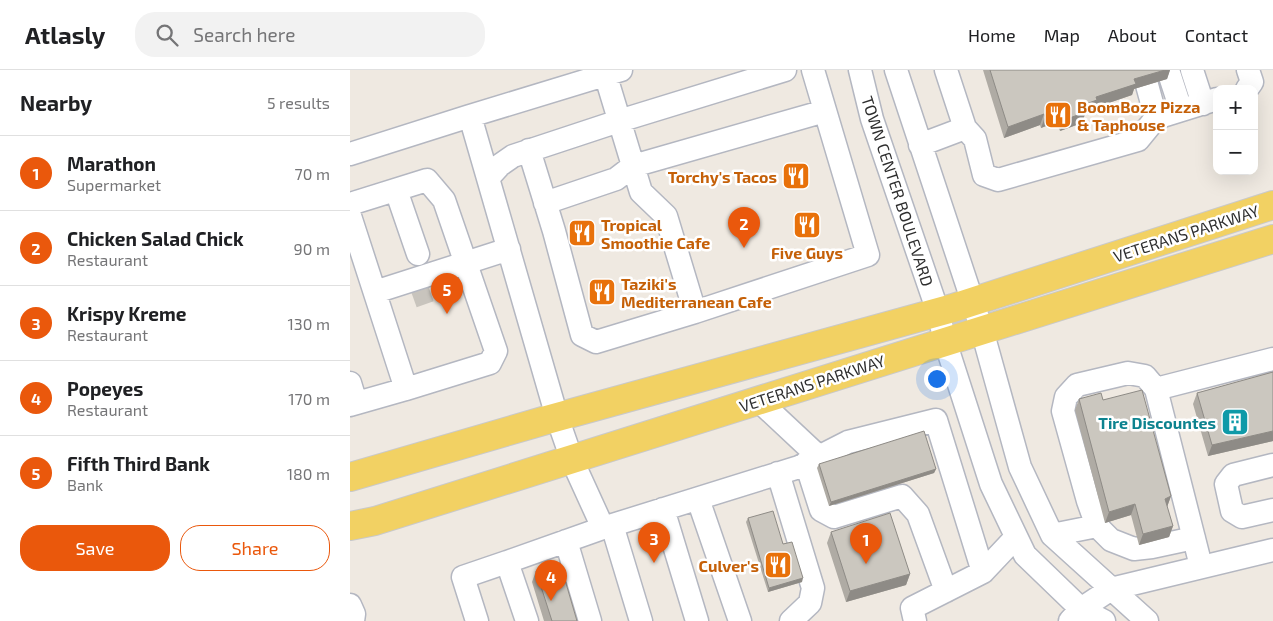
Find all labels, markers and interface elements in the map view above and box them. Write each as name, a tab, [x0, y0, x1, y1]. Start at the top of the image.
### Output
search box	[135, 12, 485, 57]
text: Atlasly	[25, 20, 105, 49]
icon: search	[153, 21, 181, 49]
text: Search here	[193, 23, 295, 46]
text: Home	[968, 24, 1016, 46]
text: Map	[1044, 24, 1080, 46]
text: About	[1108, 24, 1157, 46]
text: Contact	[1185, 24, 1248, 46]
map controls	[1213, 85, 1258, 175]
button: +	[1213, 85, 1258, 130]
text: Nearby	[20, 90, 92, 115]
text: 5 results	[267, 93, 330, 112]
street label: TOWN CENTER BOULEVARD	[858, 93, 938, 289]
place label: BoomBozz Pizza & Taphouse	[1077, 97, 1200, 134]
restaurant icon: BoomBozz Pizza & Taphouse	[1043, 100, 1073, 130]
button: −	[1213, 130, 1258, 175]
text: Marathon	[67, 152, 156, 175]
restaurant icon: Torchy's Tacos	[781, 161, 811, 191]
text: 1	[33, 164, 39, 183]
text: 70 m	[295, 164, 330, 183]
place label: Torchy's Tacos	[668, 167, 777, 187]
text: Supermarket	[67, 175, 161, 194]
street label: VETERANS PARKWAY	[1111, 201, 1261, 265]
pin: 2	[728, 207, 760, 248]
restaurant icon: Five Guys	[792, 210, 822, 240]
place label: Tropical Smoothie Cafe	[601, 215, 710, 252]
restaurant icon: Tropical Smoothie Cafe	[567, 218, 597, 248]
text: Chicken Salad Chick	[67, 227, 244, 250]
text: 2	[31, 239, 41, 258]
text: 90 m	[294, 239, 330, 258]
place label: Five Guys	[771, 243, 843, 263]
text: Restaurant	[67, 250, 148, 269]
pin: 5	[431, 273, 463, 314]
place label: Taziki's Mediterranean Cafe	[621, 274, 772, 311]
restaurant icon: Taziki's Mediterranean Cafe	[587, 277, 617, 307]
text: Krispy Kreme	[67, 302, 186, 325]
text: 3	[31, 314, 41, 333]
text: 130 m	[288, 314, 330, 333]
text: Restaurant	[67, 325, 148, 344]
street label: VETERANS PARKWAY	[737, 351, 887, 415]
your location	[924, 366, 950, 392]
text: Popeyes	[67, 377, 143, 400]
text: 4	[31, 389, 41, 408]
text: 170 m	[288, 389, 330, 408]
text: Restaurant	[67, 400, 148, 419]
building icon: Tire Discountes	[1220, 407, 1250, 437]
place label: Tire Discountes	[1098, 413, 1216, 432]
text: Fifth Third Bank	[67, 452, 210, 475]
text: 5	[32, 464, 40, 483]
text: 180 m	[287, 464, 330, 483]
text: Bank	[67, 475, 103, 494]
pin: 3	[638, 522, 670, 563]
pin: 1	[850, 523, 882, 564]
button: Save	[20, 525, 170, 571]
button: Share	[180, 525, 330, 571]
restaurant icon: Culver's	[763, 550, 793, 580]
place label: Culver's	[699, 556, 759, 575]
pin: 4	[535, 560, 567, 601]

